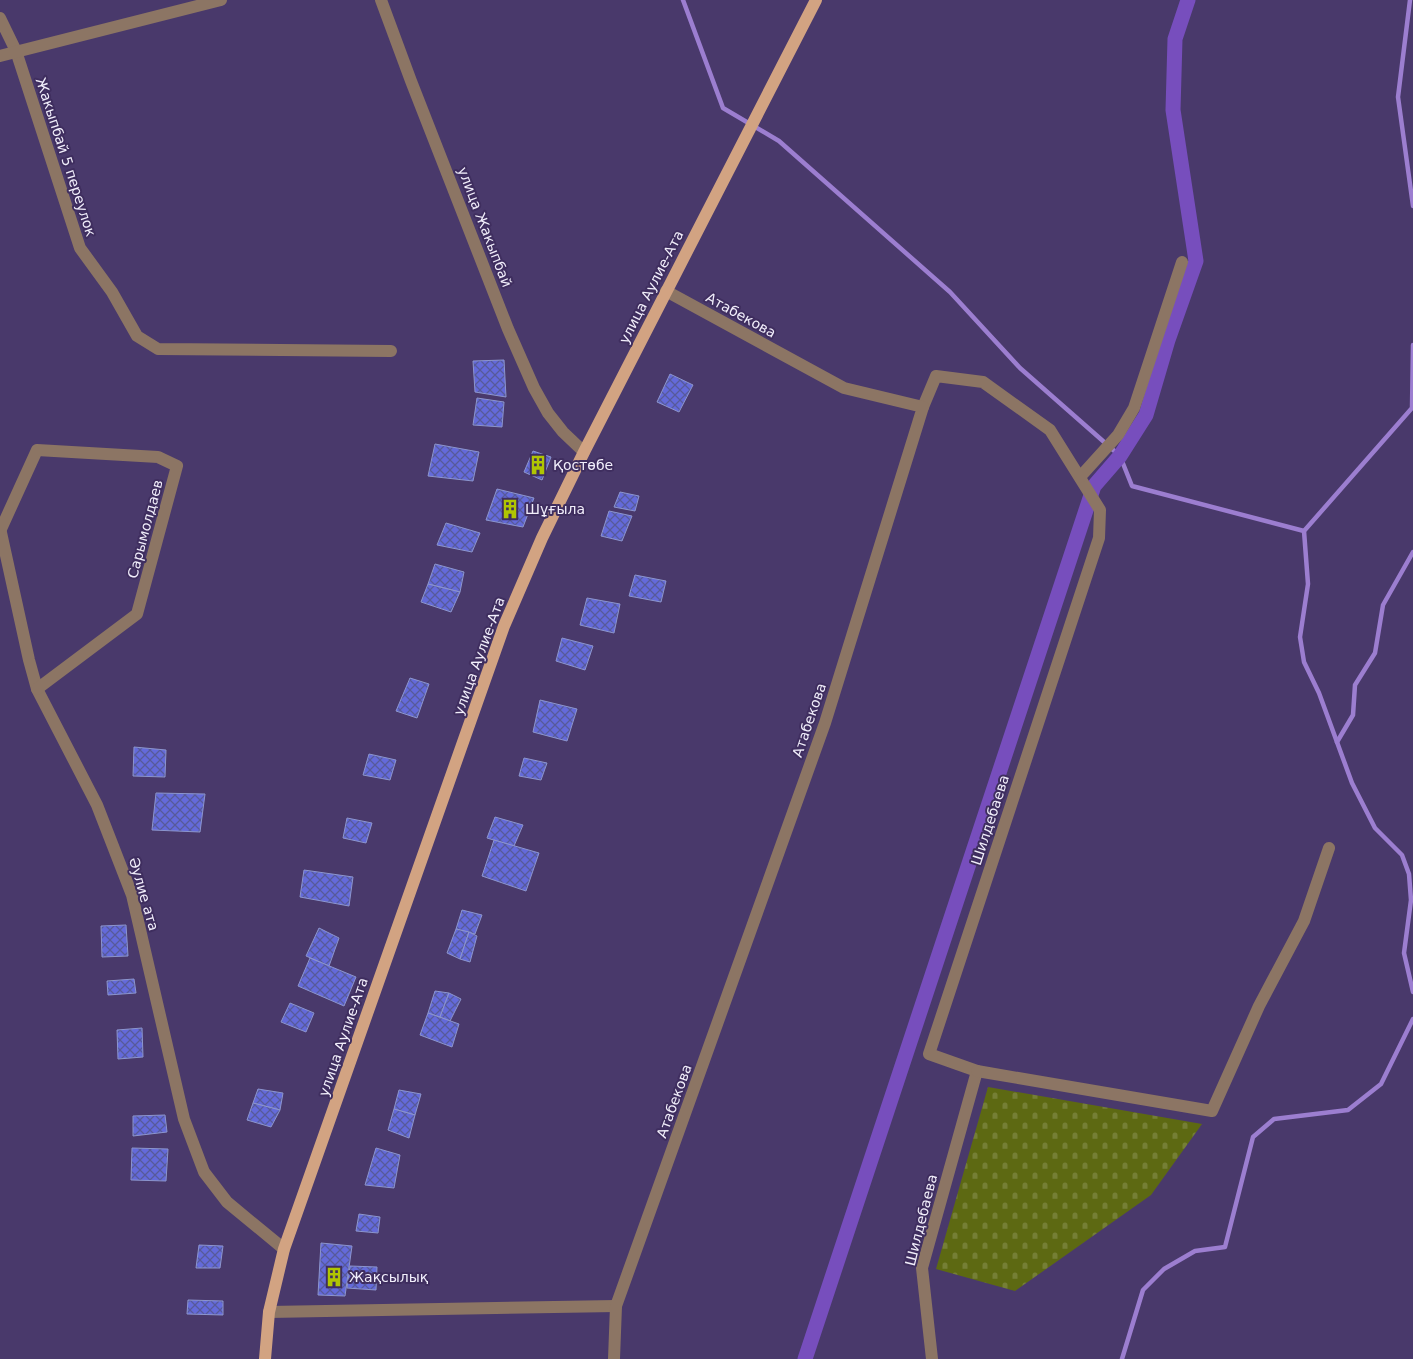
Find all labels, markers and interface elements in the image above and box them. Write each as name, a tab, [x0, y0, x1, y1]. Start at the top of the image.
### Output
street label: Жакыпбай 5 переулок	[33, 76, 99, 238]
street label: улица Жакыпбай	[455, 165, 515, 289]
street label: улица Аулие-Ата	[616, 228, 686, 346]
street label: Атабекова	[703, 289, 779, 341]
building icon: Қостөбе	[527, 454, 549, 476]
place label: Қостөбе	[553, 457, 613, 473]
street label: Сарымолдаев	[124, 478, 166, 580]
building icon: Шұғыла	[499, 498, 521, 520]
place label: Шұғыла	[525, 501, 585, 517]
street label: улица Аулие-Ата	[450, 595, 508, 717]
street label: Атабекова	[789, 681, 829, 759]
street label: Шилдебаева	[968, 773, 1012, 867]
street label: Әулие ата	[126, 855, 162, 933]
street label: улица Аулие-Ата	[315, 975, 371, 1099]
street label: Атабекова	[653, 1062, 695, 1140]
street label: Шилдебаева	[902, 1172, 940, 1268]
building icon: Жақсылық	[323, 1266, 345, 1288]
place label: Жақсылық	[349, 1269, 429, 1285]

